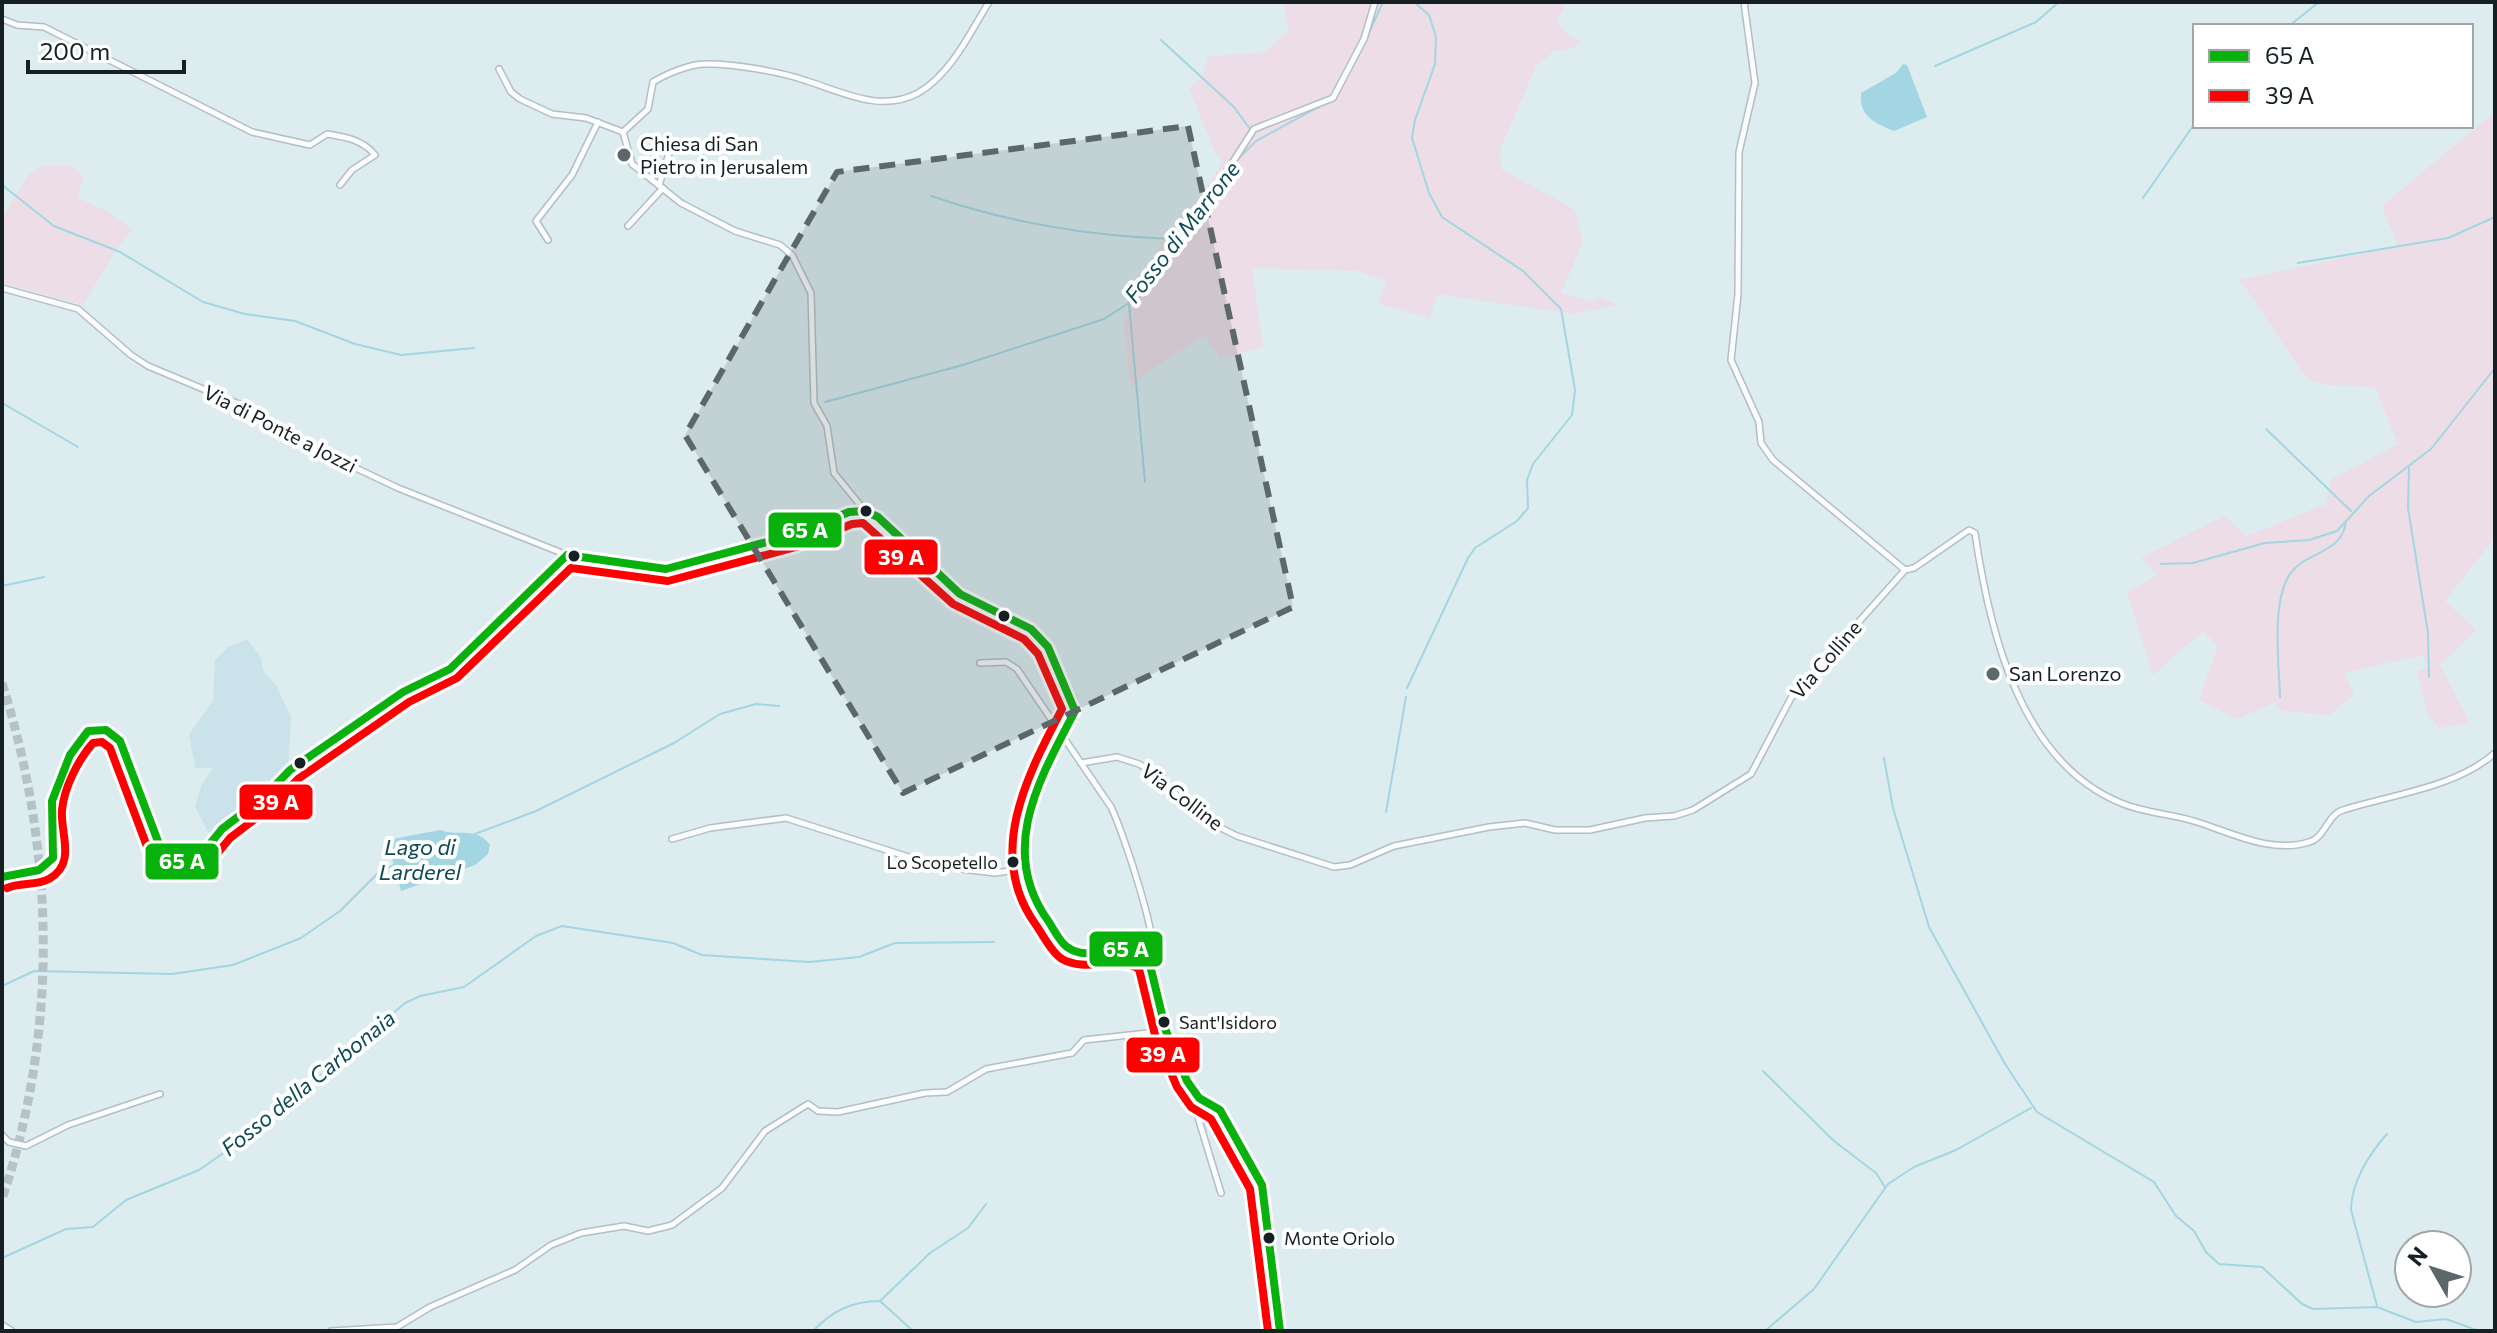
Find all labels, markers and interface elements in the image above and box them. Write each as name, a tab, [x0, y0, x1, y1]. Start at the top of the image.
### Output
scale bar	[28, 24, 184, 74]
legend	[2193, 24, 2473, 128]
text: 200 m	[40, 36, 110, 65]
text: 65 A	[2265, 40, 2315, 69]
text: 39 A	[2265, 80, 2314, 109]
place label: Chiesa di San Pietro in Jerusalem	[640, 131, 808, 178]
marker: Chiesa di San Pietro in Jerusalem	[615, 146, 633, 164]
water label: Fosso di Marrone	[1118, 155, 1245, 308]
street label: Via di Ponte a Jozzi	[200, 379, 361, 477]
unlabelled marker	[858, 503, 874, 519]
line badge: 65 A	[767, 511, 843, 549]
text: 65 A	[782, 516, 828, 543]
line badge: 39 A	[863, 538, 939, 576]
text: 39 A	[878, 543, 924, 570]
unlabelled marker	[566, 548, 582, 564]
unlabelled marker	[996, 608, 1012, 624]
street label: Via Colline	[1785, 615, 1866, 703]
place label: San Lorenzo	[2009, 661, 2121, 685]
marker: San Lorenzo	[1984, 665, 2002, 683]
unlabelled marker	[292, 755, 308, 771]
street label: Via Colline	[1137, 758, 1228, 835]
line badge: 39 A	[238, 783, 314, 821]
text: 39 A	[253, 788, 299, 815]
water label: Lago di Larderel	[379, 833, 462, 885]
line badge: 65 A	[144, 842, 220, 881]
text: 65 A	[159, 847, 205, 874]
place label: Lo Scopetello	[887, 851, 998, 873]
marker: Lo Scopetello	[1005, 854, 1021, 870]
line badge: 65 A	[1088, 930, 1164, 968]
text: 65 A	[1103, 935, 1149, 962]
water label: Fosso della Carbonaia	[215, 1004, 400, 1161]
place label: Sant'Isidoro	[1179, 1011, 1277, 1033]
marker: Sant'Isidoro	[1156, 1014, 1172, 1030]
line badge: 39 A	[1125, 1036, 1201, 1074]
text: 39 A	[1140, 1040, 1186, 1067]
place label: Monte Oriolo	[1284, 1227, 1395, 1249]
north arrow	[2393, 1229, 2473, 1309]
marker: Monte Oriolo	[1261, 1230, 1277, 1246]
text: N	[2401, 1241, 2433, 1271]

